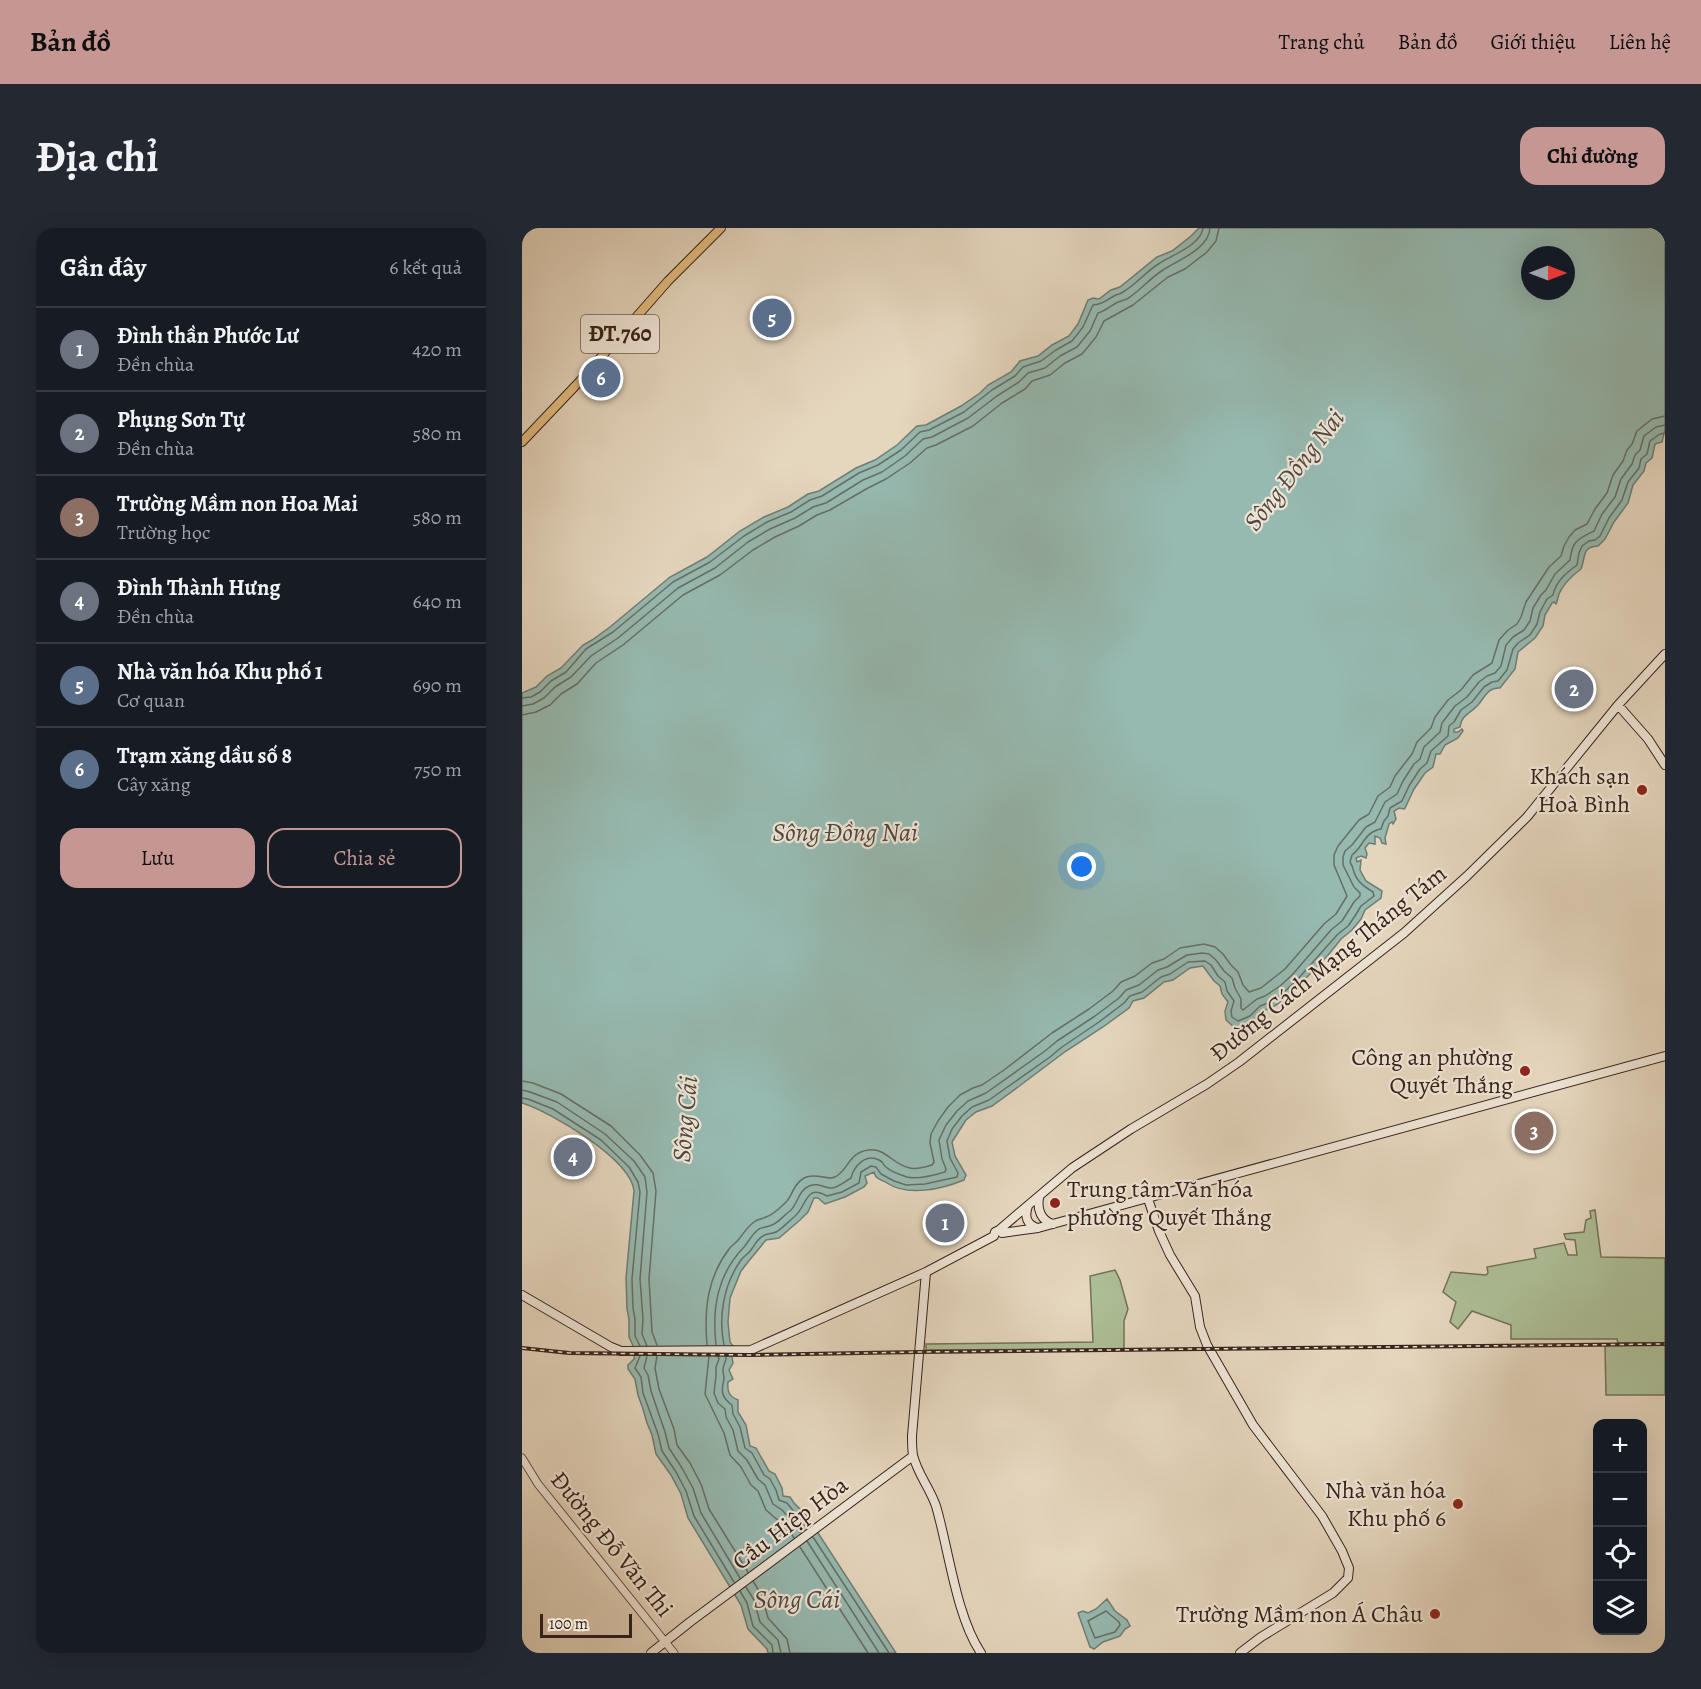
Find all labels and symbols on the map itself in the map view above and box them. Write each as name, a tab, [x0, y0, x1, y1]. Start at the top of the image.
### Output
north arrow	[1521, 246, 1575, 300]
pin: 5	[752, 296, 792, 340]
road number: ĐT.760	[581, 315, 659, 353]
pin: 6	[582, 356, 620, 400]
water label: Sông Đồng Nai	[1235, 402, 1353, 538]
pin: 2	[1554, 666, 1594, 712]
place label: Khách sạn Hoà Bình	[1529, 760, 1630, 820]
marker: Khách sạn Hoà Bình	[1635, 783, 1649, 797]
water label: Sông Đồng Nai	[772, 815, 918, 850]
your location	[1067, 852, 1096, 881]
street label: Đường Cách Mạng Tháng Tám	[1203, 857, 1453, 1069]
place label: Công an phường Quyết Thắng	[1351, 1041, 1513, 1101]
marker: Công an phường Quyết Thắng	[1518, 1064, 1532, 1078]
water label: Sông Cái	[664, 1074, 706, 1164]
pin: 3	[1514, 1108, 1554, 1154]
pin: 4	[554, 1134, 592, 1180]
place label: Trung tâm Văn hóa phường Quyết Thắng	[1067, 1173, 1272, 1233]
marker: Trung tâm Văn hóa phường Quyết Thắng	[1048, 1196, 1062, 1210]
pin: 1	[926, 1200, 964, 1246]
street label: Đường Đỗ Văn Thi	[543, 1464, 681, 1624]
street label: Cầu Hiệp Hòa	[725, 1468, 855, 1577]
place label: Nhà văn hóa Khu phố 6	[1325, 1474, 1447, 1534]
marker: Nhà văn hóa Khu phố 6	[1451, 1497, 1465, 1511]
water label: Sông Cái	[754, 1582, 840, 1617]
place label: Trường Mầm non Á Châu	[1176, 1598, 1423, 1630]
marker: Trường Mầm non Á Châu	[1428, 1607, 1442, 1621]
scale bar	[540, 1611, 632, 1638]

